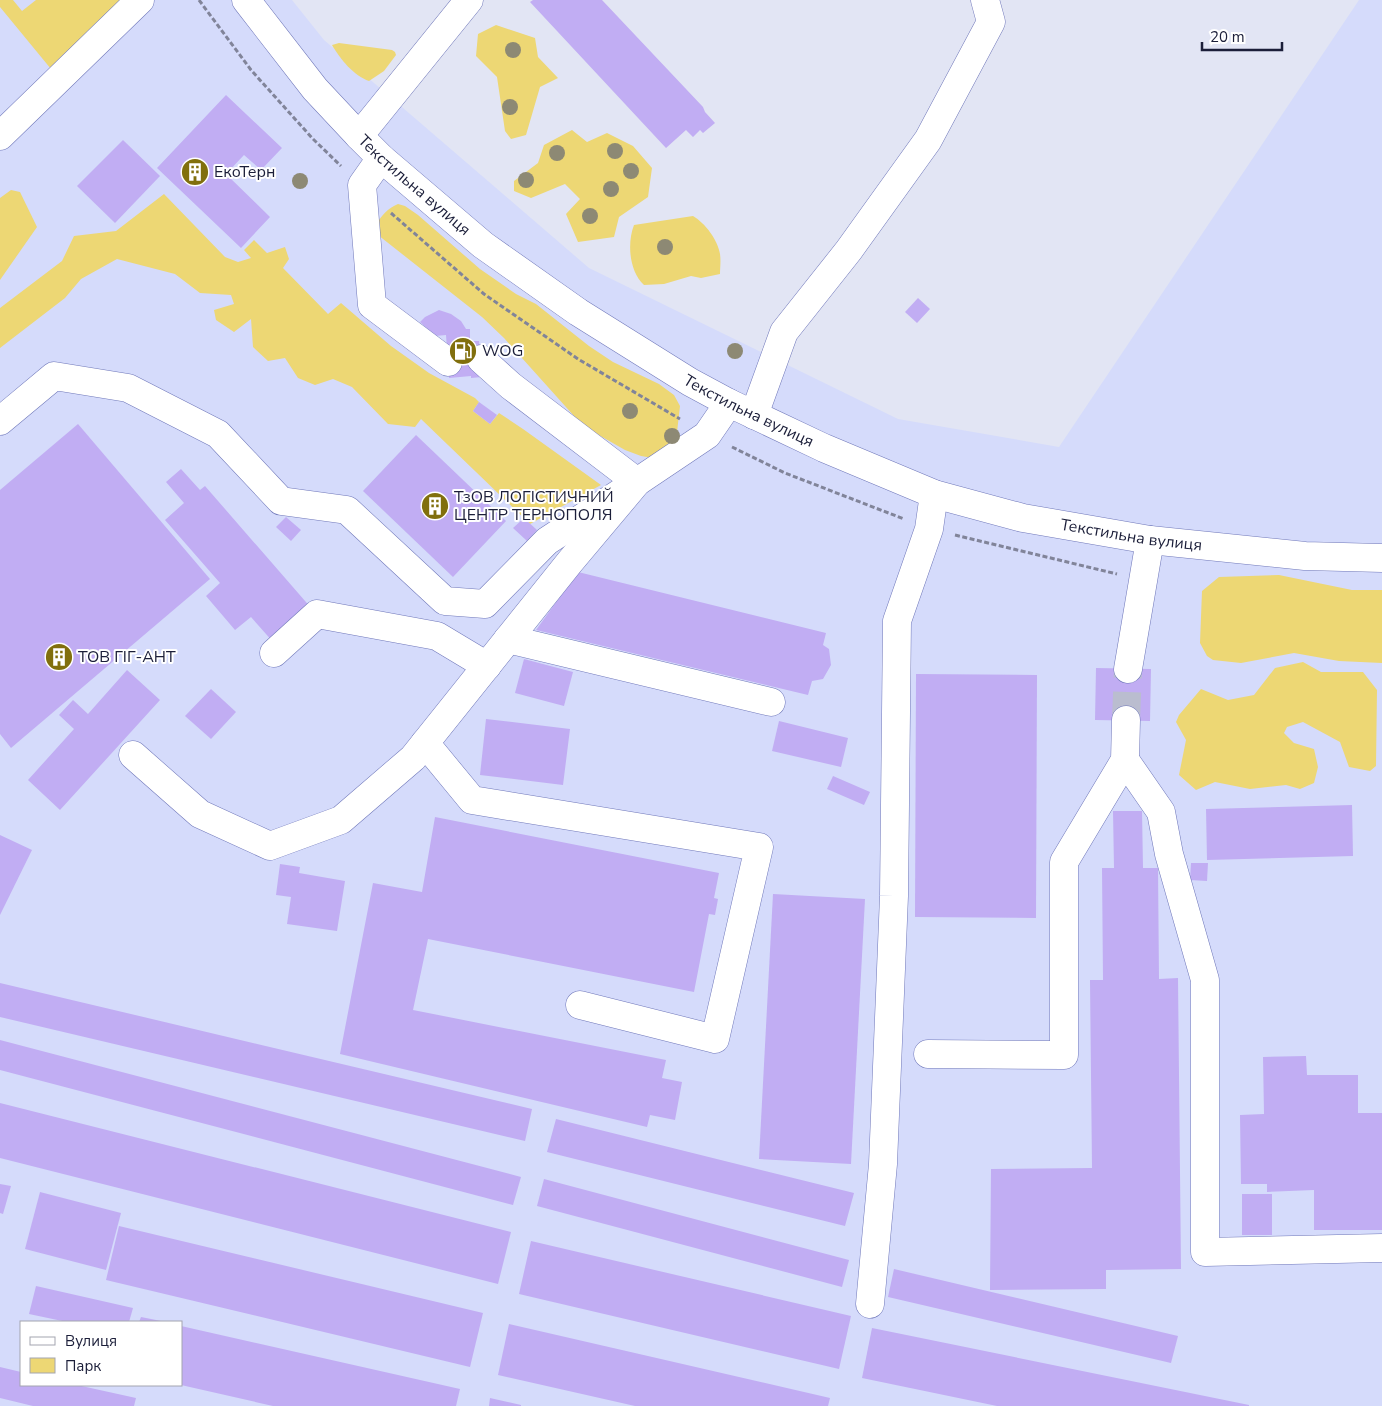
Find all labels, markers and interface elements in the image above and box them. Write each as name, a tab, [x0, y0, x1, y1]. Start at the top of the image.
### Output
scale bar	[1202, 20, 1282, 52]
text: 20 m	[1210, 27, 1245, 47]
street label: Текстильна вулиця	[353, 130, 475, 241]
building icon: ЕкоТерн	[180, 157, 210, 187]
place label: ЕкоТерн	[214, 161, 275, 183]
fuel station icon: WOG	[448, 336, 478, 366]
place label: WOG	[482, 340, 523, 362]
street label: Текстильна вулиця	[679, 370, 817, 453]
place label: ТзОВ ЛОГІСТИЧНИЙ ЦЕНТР ТЕРНОПОЛЯ	[454, 486, 614, 526]
building icon: ТзОВ ЛОГІСТИЧНИЙ ЦЕНТР ТЕРНОПОЛЯ	[420, 491, 450, 521]
street label: Текстильна вулиця	[1059, 514, 1203, 556]
building icon: ТОВ ГІГ-АНТ	[44, 642, 74, 672]
place label: ТОВ ГІГ-АНТ	[78, 646, 176, 668]
legend	[20, 1321, 182, 1386]
text: Вулиця	[65, 1331, 117, 1351]
text: Парк	[65, 1356, 101, 1376]

